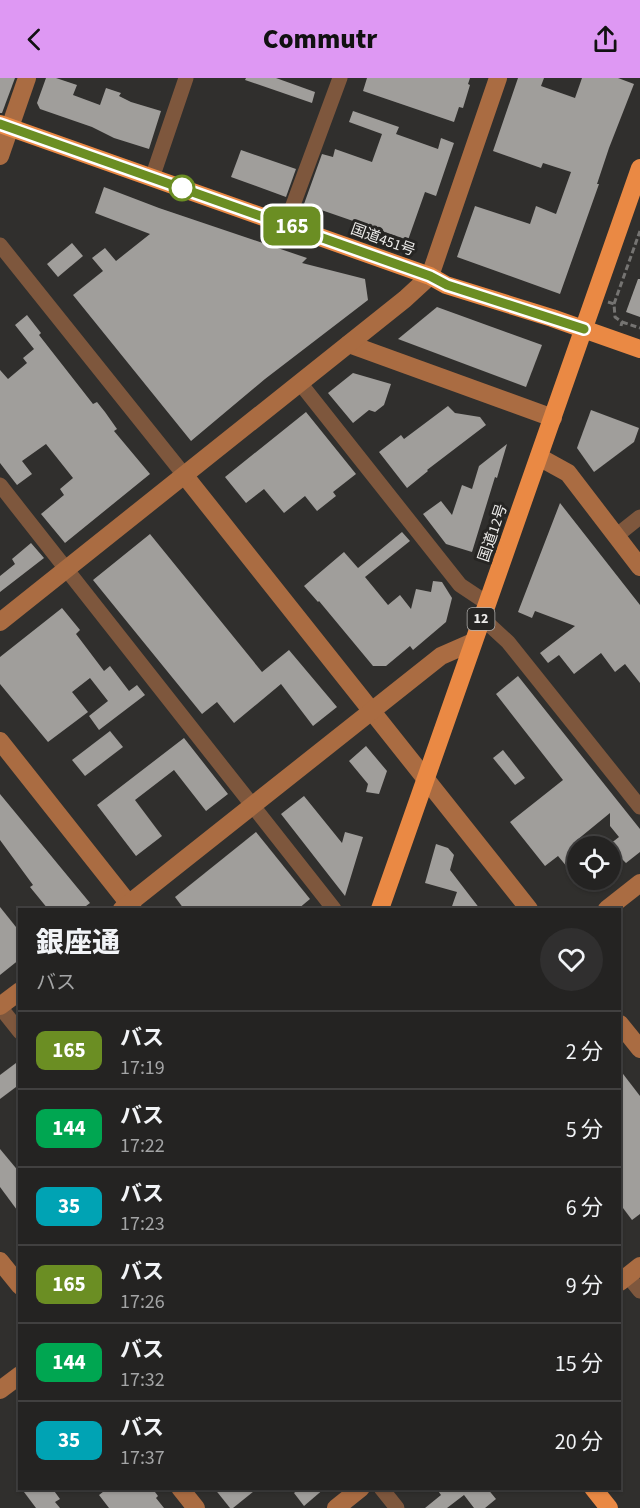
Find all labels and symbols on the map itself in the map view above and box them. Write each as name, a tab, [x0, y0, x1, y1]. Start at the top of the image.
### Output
unlabelled marker	[169, 175, 195, 201]
line badge: 165	[258, 206, 326, 246]
street label: 国道451号	[348, 219, 418, 261]
street label: 国道12号	[473, 501, 513, 565]
road number: 12	[468, 608, 494, 630]

